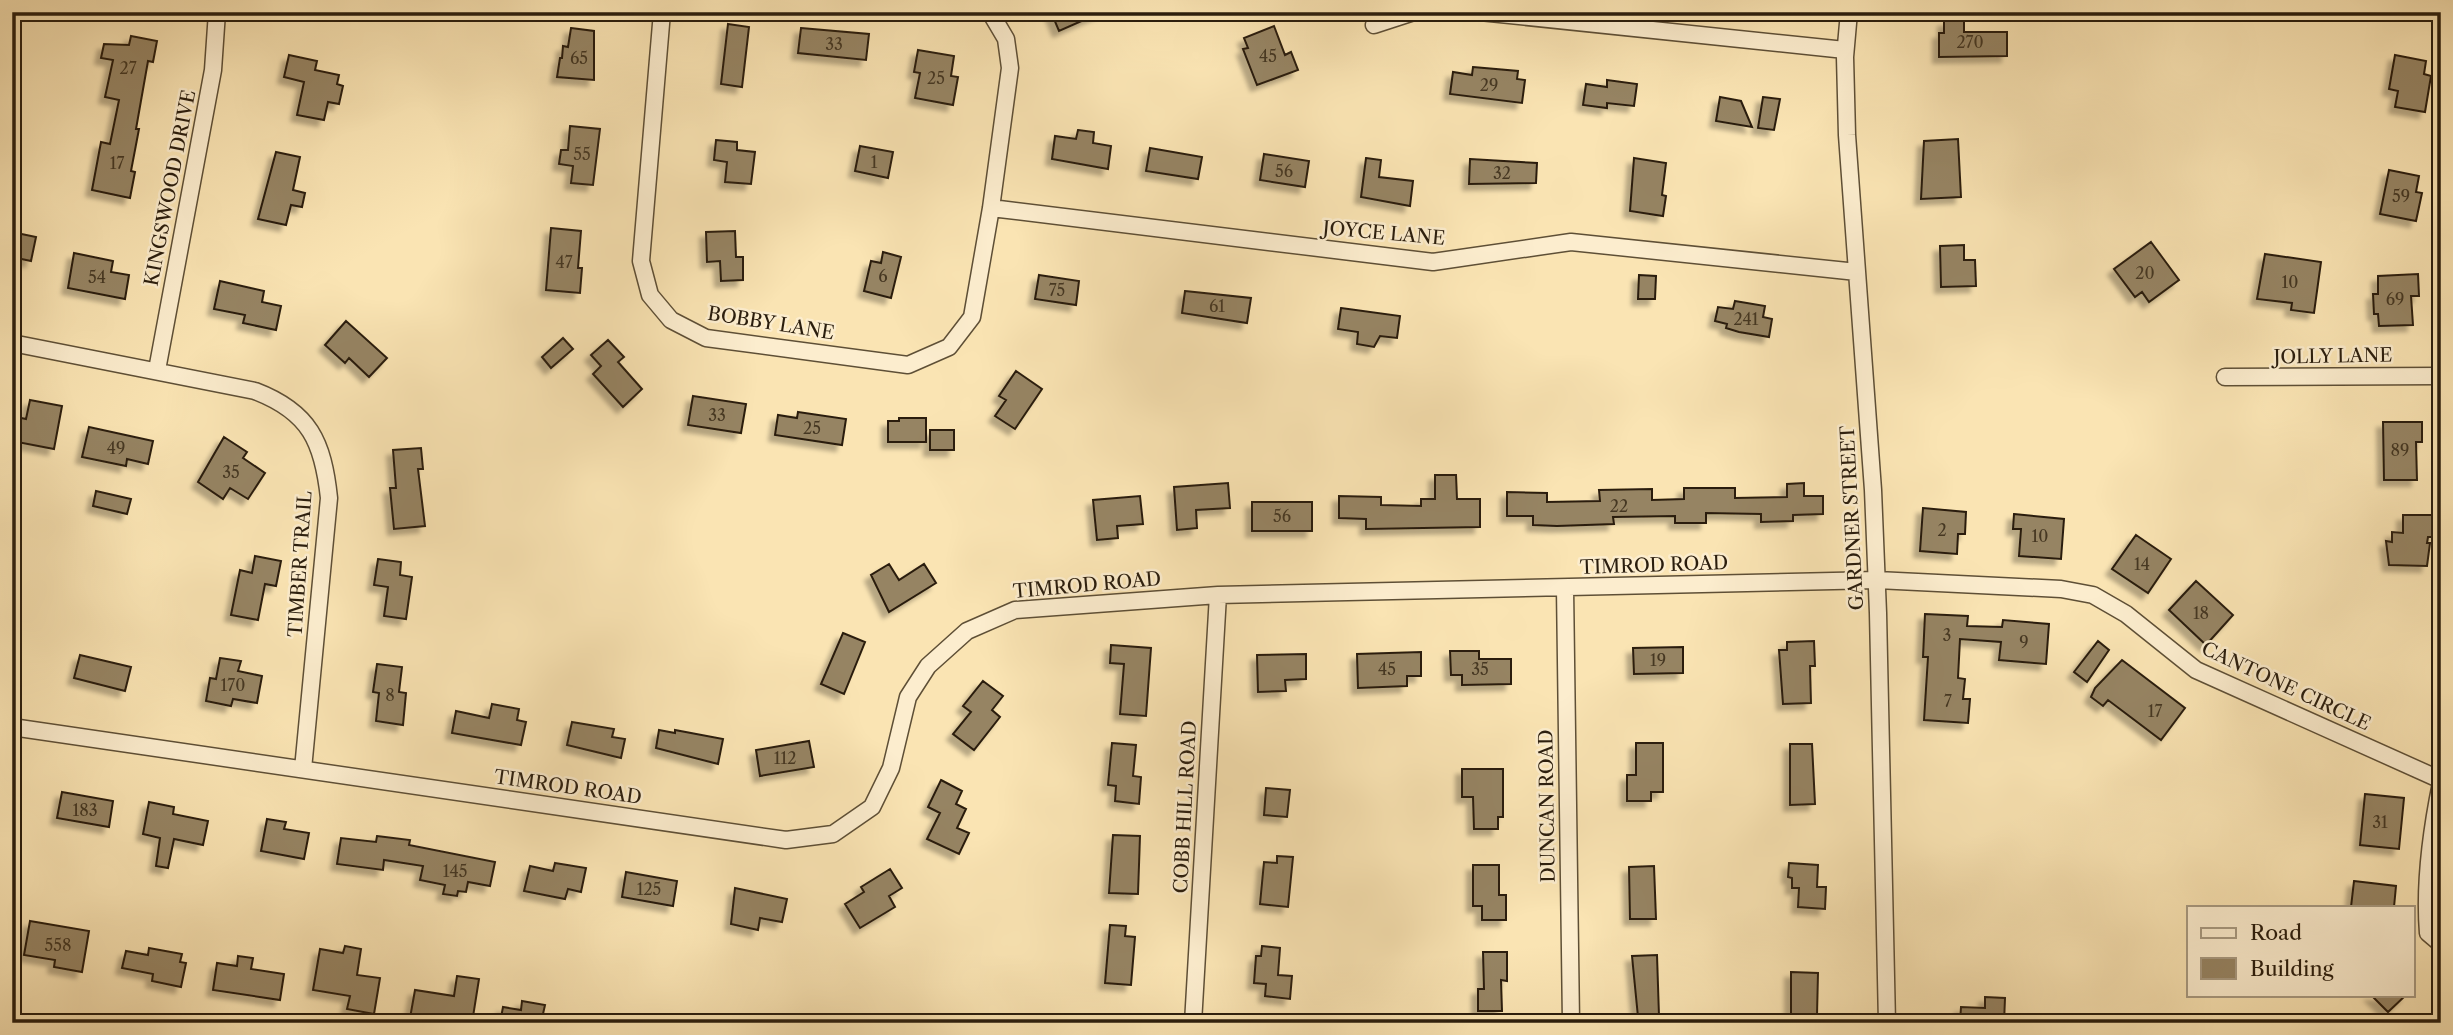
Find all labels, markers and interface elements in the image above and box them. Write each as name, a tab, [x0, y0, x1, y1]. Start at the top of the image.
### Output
house number: 270	[1956, 32, 1984, 52]
house number: 33	[825, 34, 843, 54]
house number: 45	[1259, 46, 1277, 66]
house number: 65	[570, 48, 588, 68]
house number: 27	[119, 58, 137, 78]
house number: 25	[927, 68, 945, 88]
house number: 29	[1480, 75, 1498, 95]
street label: KINGSWOOD DRIVE	[140, 88, 200, 288]
house number: 55	[573, 144, 591, 164]
house number: 1	[871, 152, 878, 172]
house number: 17	[110, 153, 124, 173]
house number: 56	[1275, 161, 1293, 181]
house number: 32	[1493, 163, 1511, 183]
house number: 59	[2392, 186, 2410, 206]
street label: JOYCE LANE	[1319, 216, 1446, 250]
house number: 47	[555, 252, 573, 272]
house number: 20	[2135, 263, 2155, 283]
house number: 6	[878, 266, 888, 286]
house number: 54	[88, 267, 106, 287]
house number: 10	[2282, 272, 2298, 292]
house number: 75	[1049, 280, 1065, 300]
house number: 69	[2386, 289, 2404, 309]
house number: 61	[1209, 296, 1225, 316]
street label: BOBBY LANE	[706, 302, 836, 344]
house number: 241	[1733, 309, 1759, 329]
street label: JOLLY LANE	[2270, 343, 2393, 369]
house number: 33	[708, 405, 726, 425]
house number: 25	[803, 418, 821, 438]
street label: GARDNER STREET	[1836, 424, 1868, 611]
house number: 49	[107, 438, 125, 458]
house number: 89	[2391, 440, 2409, 460]
house number: 35	[222, 462, 240, 482]
street label: TIMBER TRAIL	[283, 490, 317, 638]
house number: 22	[1610, 496, 1628, 516]
house number: 56	[1273, 506, 1291, 526]
house number: 2	[1937, 520, 1947, 540]
house number: 10	[2032, 526, 2048, 546]
street label: TIMROD ROAD	[1579, 551, 1729, 579]
house number: 14	[2134, 554, 2150, 574]
street label: TIMROD ROAD	[1012, 567, 1162, 603]
house number: 18	[2193, 603, 2209, 623]
house number: 3	[1943, 625, 1951, 645]
house number: 9	[2019, 632, 2029, 652]
street label: CANTONE CIRCLE	[2198, 637, 2374, 735]
house number: 19	[1650, 650, 1666, 670]
house number: 45	[1378, 659, 1396, 679]
house number: 35	[1471, 659, 1489, 679]
house number: 170	[221, 675, 245, 695]
house number: 8	[385, 685, 395, 705]
house number: 7	[1944, 691, 1952, 711]
house number: 17	[2148, 701, 2162, 721]
street label: COBB HILL ROAD	[1169, 720, 1201, 894]
street label: DUNCAN ROAD	[1534, 729, 1560, 883]
house number: 112	[774, 748, 796, 768]
street label: TIMROD ROAD	[493, 765, 643, 809]
house number: 183	[72, 800, 98, 820]
house number: 31	[2372, 812, 2388, 832]
house number: 145	[443, 861, 467, 881]
house number: 125	[637, 879, 661, 899]
legend	[2187, 906, 2414, 996]
text: Road	[2250, 920, 2302, 945]
house number: 558	[45, 935, 71, 955]
text: Building	[2250, 956, 2335, 981]

